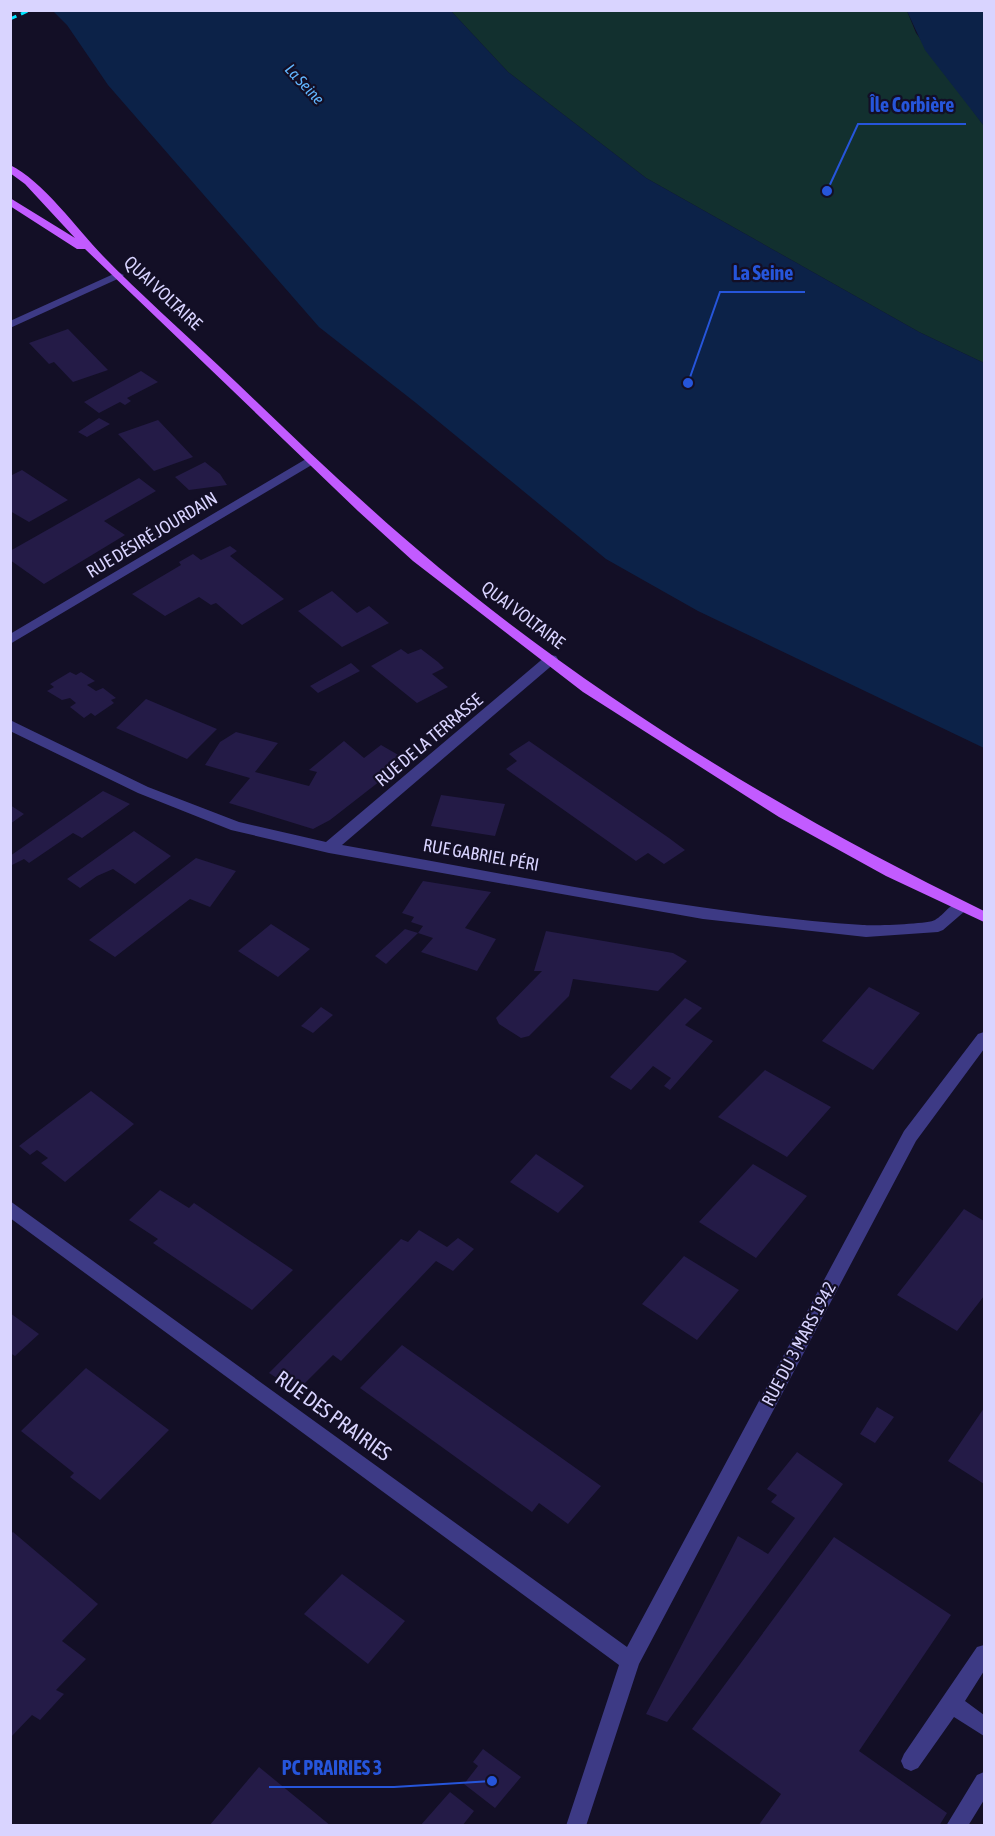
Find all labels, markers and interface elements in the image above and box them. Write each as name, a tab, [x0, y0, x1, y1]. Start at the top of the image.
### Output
water label: La Seine	[282, 60, 328, 108]
callout: Île Corbière	[858, 86, 966, 124]
text: Île Corbière	[869, 93, 954, 116]
street label: QUAI VOLTAIRE	[120, 251, 207, 334]
callout: La Seine	[720, 254, 805, 292]
text: La Seine	[733, 261, 793, 284]
street label: RUE DÉSIRÉ JOURDAIN	[83, 487, 221, 582]
street label: QUAI VOLTAIRE	[478, 576, 569, 653]
street label: RUE DE LA TERRASSE	[371, 688, 487, 791]
street label: RUE GABRIEL PÉRI	[421, 834, 541, 875]
street label: RUE DU 3 MARS 1942	[757, 1278, 840, 1409]
street label: RUE DES PRAIRIES	[271, 1365, 396, 1465]
callout: PC PRAIRIES 3	[269, 1749, 394, 1787]
text: PC PRAIRIES 3	[282, 1756, 382, 1779]

